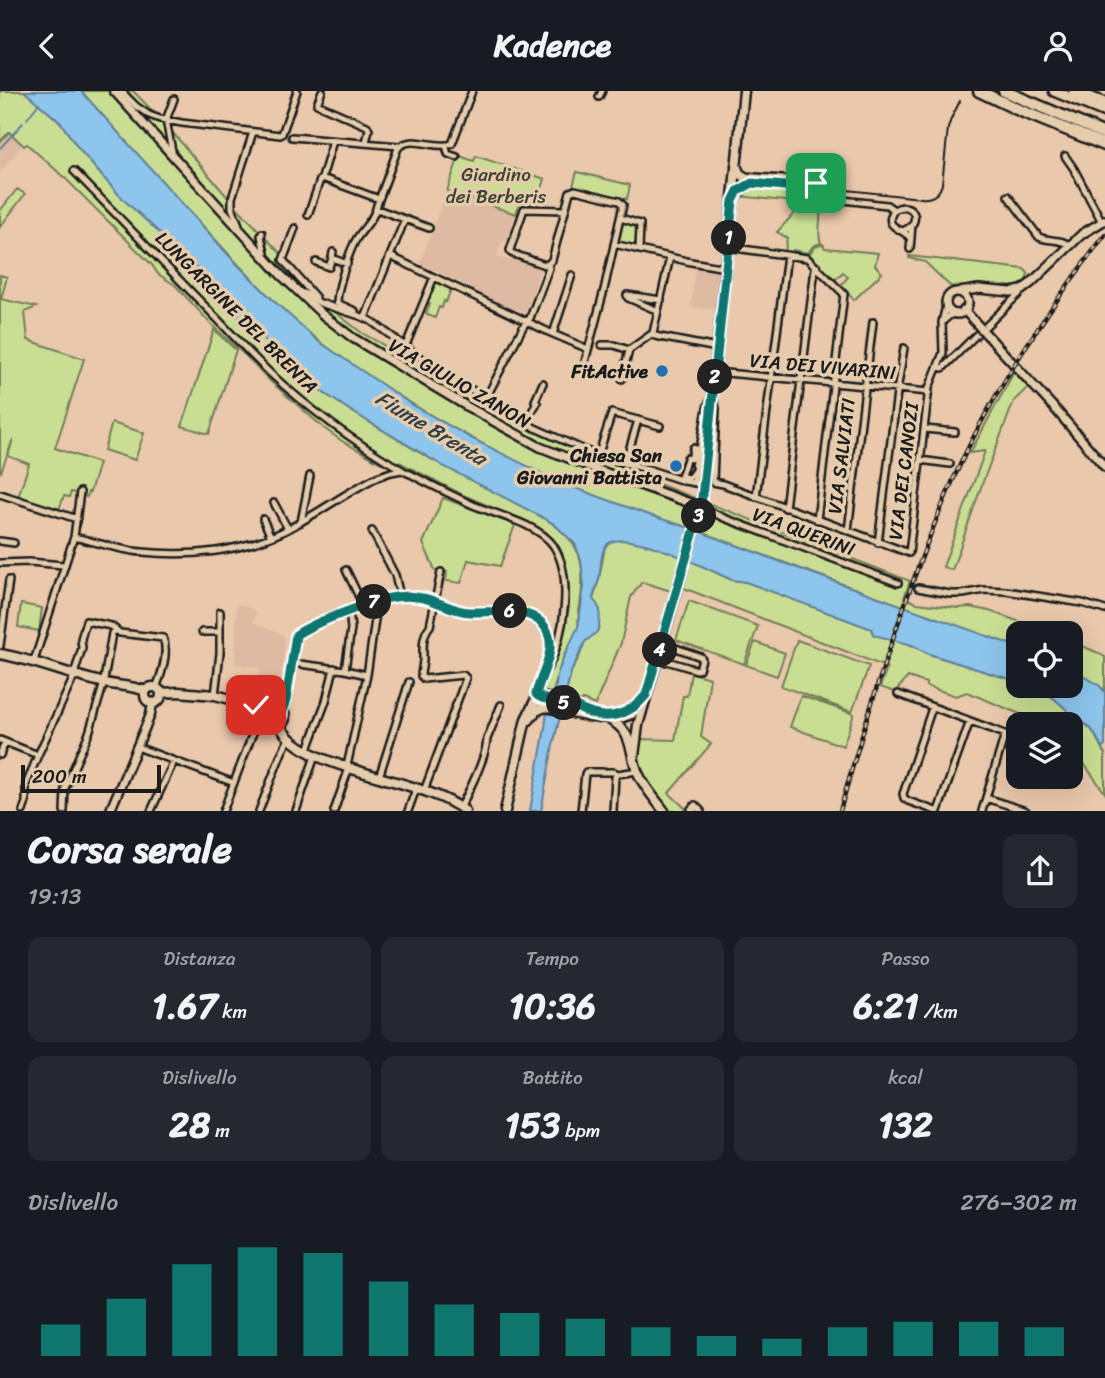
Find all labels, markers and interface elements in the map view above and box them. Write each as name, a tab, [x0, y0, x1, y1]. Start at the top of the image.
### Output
text: Kadence	[494, 17, 611, 74]
icon: back	[28, 27, 66, 65]
icon: person	[1039, 27, 1077, 65]
pin	[786, 153, 846, 213]
park label: Giardino dei Berberis	[446, 158, 547, 213]
icon: arrive	[797, 164, 835, 202]
pin: 1	[712, 221, 746, 255]
text: 1	[724, 221, 733, 254]
street label: LUNGARGINE DEL BRENTA	[147, 223, 326, 402]
street label: VIA GIULIO ZANON	[382, 329, 537, 438]
street label: VIA DEI VIVARINI	[748, 344, 898, 389]
place label: FitActive	[570, 355, 649, 388]
pin: 2	[698, 359, 732, 395]
text: 2	[709, 360, 720, 393]
marker: FitActive	[654, 363, 670, 379]
water label: Fiume Brenta	[368, 380, 496, 478]
street label: VIA SALVIATI	[818, 396, 865, 516]
street label: VIA DEI CANOZI	[879, 399, 928, 542]
place label: Chiesa San Giovanni Battista	[516, 439, 663, 494]
marker: Chiesa San Giovanni Battista	[668, 458, 684, 474]
street label: VIA QUERINI	[748, 498, 860, 565]
pin: 3	[682, 499, 716, 533]
text: 3	[693, 499, 704, 532]
pin: 7	[356, 585, 392, 619]
text: 7	[368, 585, 379, 618]
pin: 6	[492, 594, 528, 629]
text: 6	[504, 594, 515, 627]
map controls	[1006, 621, 1083, 789]
button: locate	[1006, 621, 1083, 698]
pin: 4	[642, 633, 678, 667]
text: 4	[654, 633, 665, 666]
pin	[226, 675, 286, 735]
pin: 5	[546, 685, 582, 721]
icon: check	[237, 686, 275, 724]
text: 5	[558, 686, 569, 719]
button: layers	[1006, 712, 1083, 789]
text: 200 m	[32, 760, 87, 793]
scale bar	[21, 762, 161, 794]
text: Corsa serale	[28, 816, 232, 883]
button: share	[1003, 834, 1077, 908]
text: 19:13	[28, 876, 81, 917]
text: Distanza	[163, 942, 236, 975]
text: Tempo	[526, 942, 579, 975]
text: Passo	[881, 942, 930, 975]
text: 1.67	[152, 975, 217, 1037]
text: 10:36	[509, 975, 596, 1037]
text: 6:21	[853, 975, 919, 1037]
text: km	[217, 995, 247, 1028]
text: /km	[919, 995, 958, 1028]
text: Dislivello	[162, 1061, 237, 1094]
text: Battito	[522, 1061, 583, 1094]
text: kcal	[888, 1061, 923, 1094]
text: 28	[169, 1094, 210, 1156]
text: 153	[505, 1094, 560, 1156]
text: 132	[878, 1094, 933, 1156]
text: m	[210, 1114, 230, 1147]
text: bpm	[560, 1114, 600, 1147]
text: Dislivello	[28, 1182, 118, 1223]
text: 276–302 m	[960, 1182, 1077, 1223]

